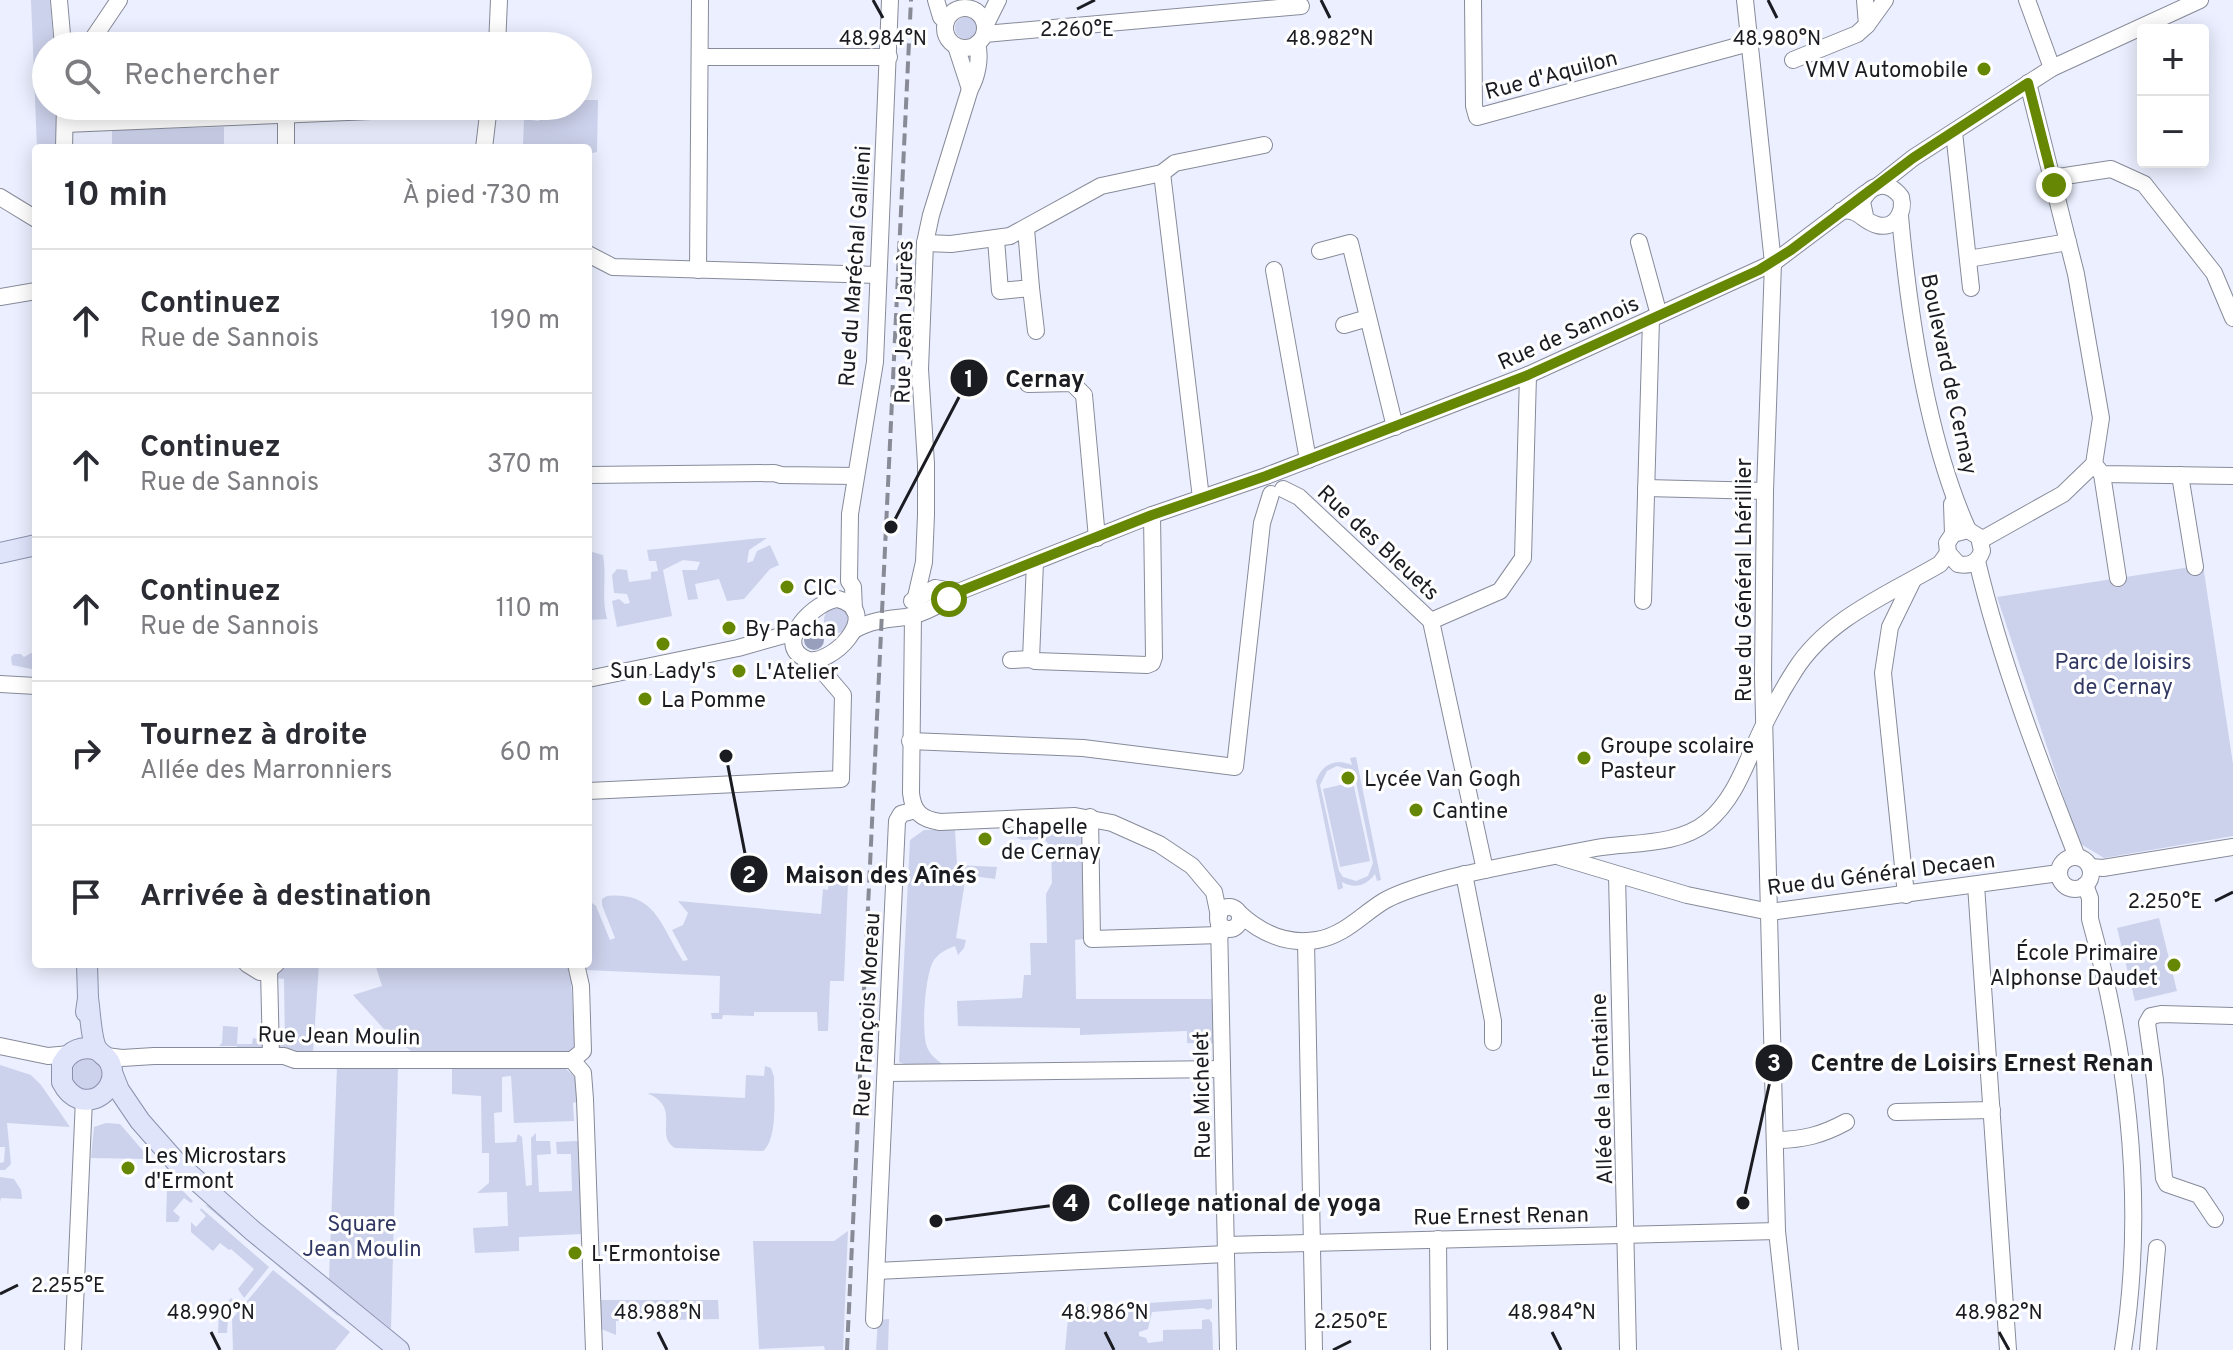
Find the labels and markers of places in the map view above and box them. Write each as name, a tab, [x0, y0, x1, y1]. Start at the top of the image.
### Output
place label: VMV Automobile	[1804, 58, 1968, 85]
marker: VMV Automobile	[1975, 60, 1993, 78]
callout: Cernay	[949, 354, 1101, 402]
place label: CIC	[803, 576, 838, 603]
marker: CIC	[778, 578, 796, 596]
place label: By Pacha	[745, 617, 836, 644]
marker: By Pacha	[720, 619, 738, 637]
marker: Sun Lady's	[654, 635, 672, 653]
place label: Sun Lady's	[610, 659, 716, 686]
place label: L'Atelier	[755, 660, 839, 687]
marker: L'Atelier	[730, 662, 748, 680]
place label: La Pomme	[661, 688, 766, 715]
marker: La Pomme	[636, 690, 654, 708]
place label: Groupe scolaire Pasteur	[1600, 734, 1754, 786]
marker: Groupe scolaire Pasteur	[1575, 749, 1593, 767]
place label: Lycée Van Gogh	[1364, 767, 1521, 794]
marker: Lycée Van Gogh	[1339, 769, 1357, 787]
place label: Cantine	[1432, 799, 1508, 826]
marker: Cantine	[1407, 801, 1425, 819]
place label: Chapelle de Cernay	[1001, 815, 1101, 867]
marker: Chapelle de Cernay	[976, 830, 994, 848]
callout: Maison des Aînés	[729, 850, 994, 898]
place label: École Primaire Alphonse Daudet	[1990, 939, 2158, 993]
marker: École Primaire Alphonse Daudet	[2165, 956, 2183, 974]
callout: Centre de Loisirs Ernest Renan	[1754, 1039, 2169, 1087]
place label: Les Microstars d'Ermont	[144, 1144, 287, 1196]
marker: Les Microstars d'Ermont	[119, 1159, 137, 1177]
callout: College national de yoga	[1051, 1179, 1397, 1227]
place label: L'Ermontoise	[591, 1242, 721, 1269]
marker: L'Ermontoise	[566, 1244, 584, 1262]

